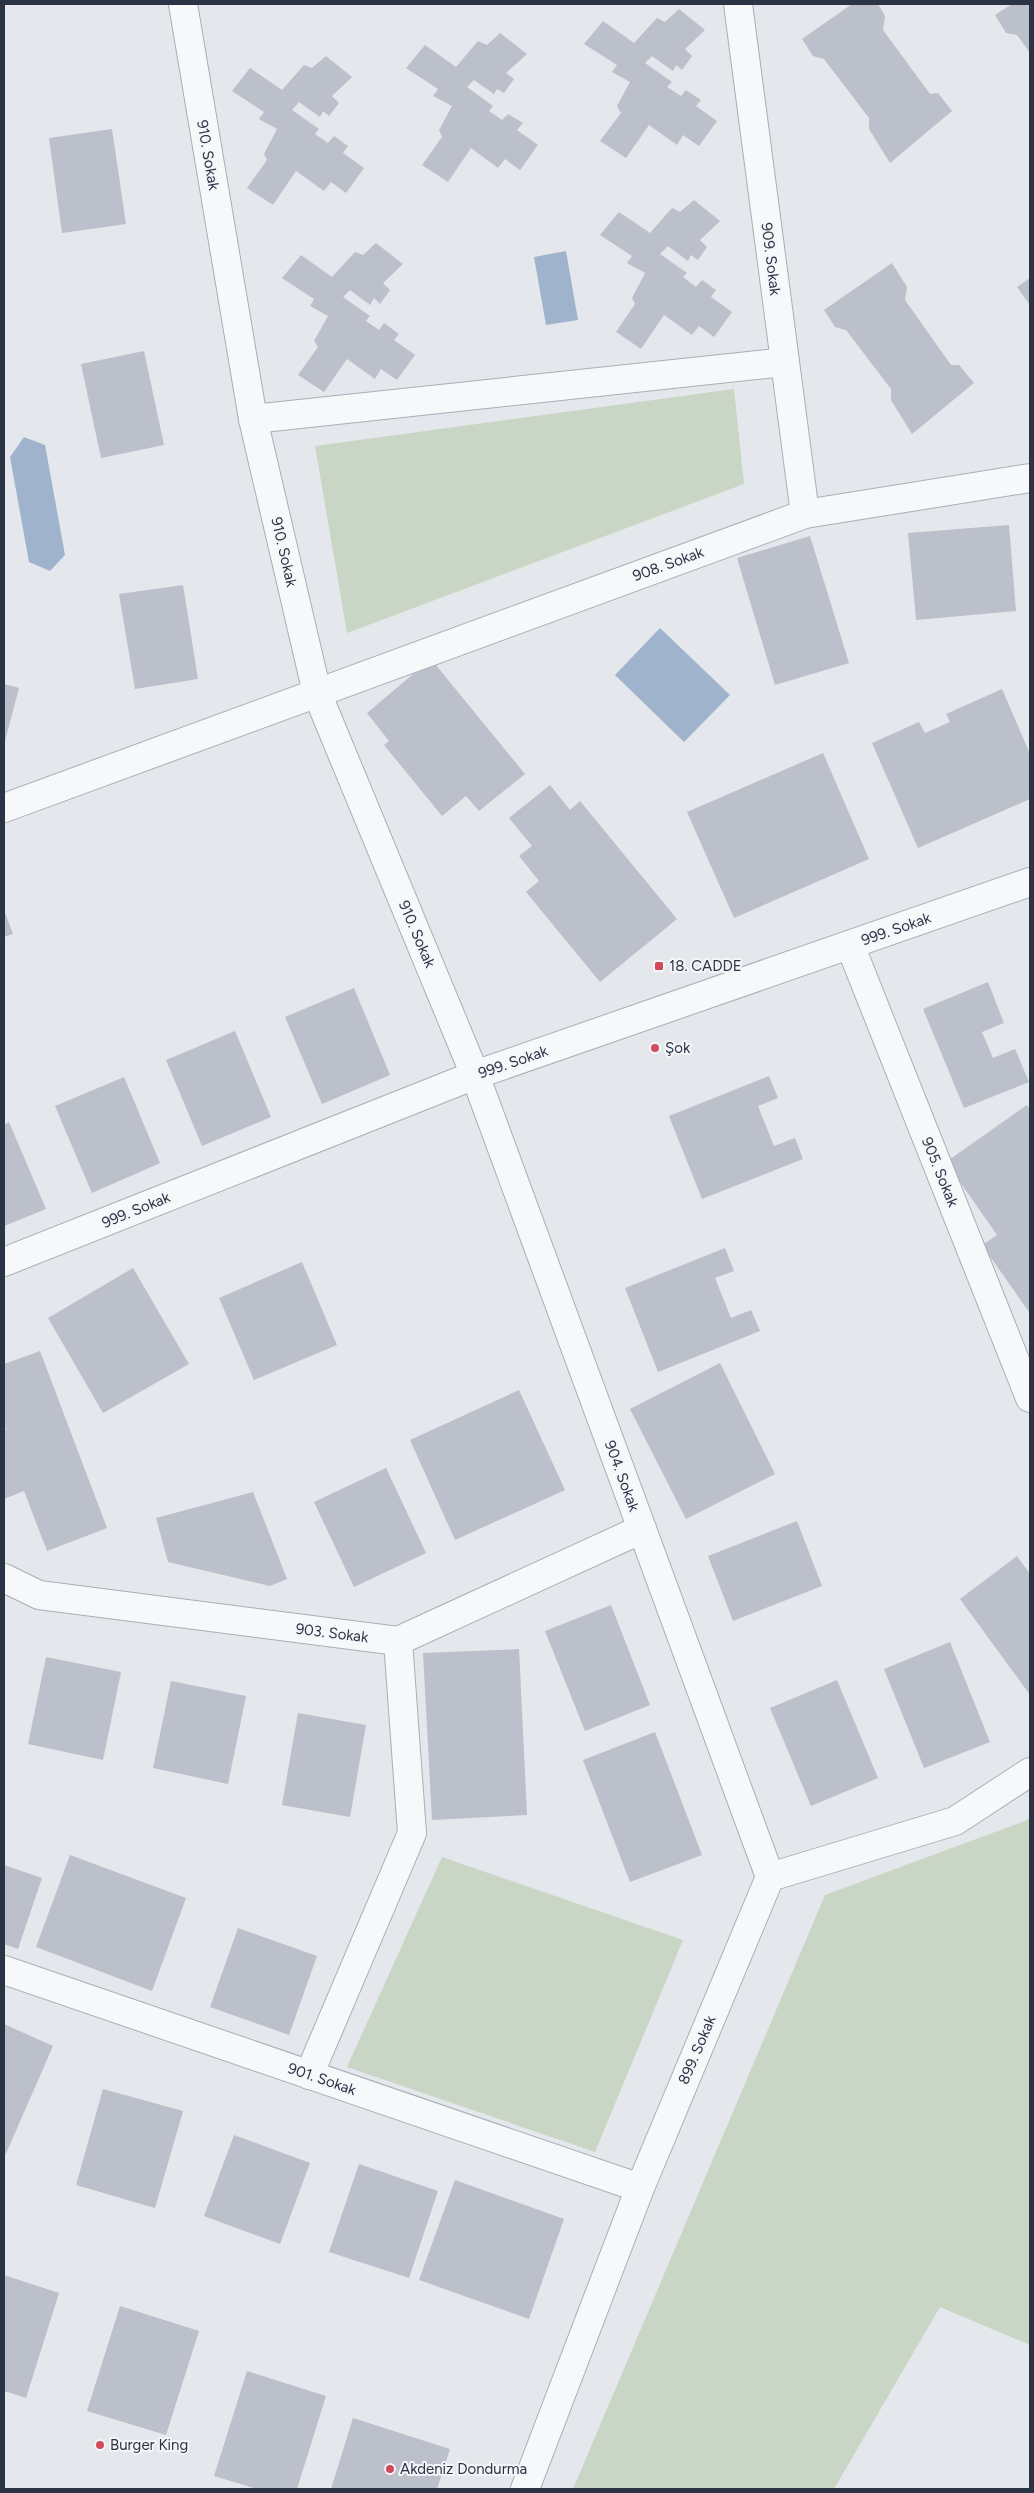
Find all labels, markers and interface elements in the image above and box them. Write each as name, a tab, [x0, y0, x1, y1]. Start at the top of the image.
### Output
street label: 910. Sokak	[193, 118, 223, 192]
street label: 909. Sokak	[758, 221, 784, 297]
street label: 910. Sokak	[267, 515, 301, 589]
street label: 908. Sokak	[630, 543, 707, 585]
street label: 910. Sokak	[395, 898, 439, 971]
street label: 999. Sokak	[859, 908, 934, 949]
place label: 18. CADDE	[669, 957, 742, 975]
marker: 18. CADDE	[653, 960, 665, 972]
place label: Şok	[665, 1039, 691, 1057]
street label: 999. Sokak	[476, 1041, 551, 1082]
marker: Şok	[649, 1042, 661, 1054]
street label: 905. Sokak	[918, 1135, 962, 1210]
street label: 999. Sokak	[99, 1188, 174, 1232]
street label: 904. Sokak	[601, 1438, 643, 1515]
street label: 903. Sokak	[295, 1620, 370, 1646]
street label: 899. Sokak	[674, 2012, 720, 2087]
street label: 901. Sokak	[285, 2059, 359, 2099]
place label: Burger King	[110, 2436, 188, 2454]
marker: Burger King	[94, 2439, 106, 2451]
place label: Akdeniz Dondurma	[400, 2460, 527, 2478]
marker: Akdeniz Dondurma	[384, 2463, 396, 2475]

